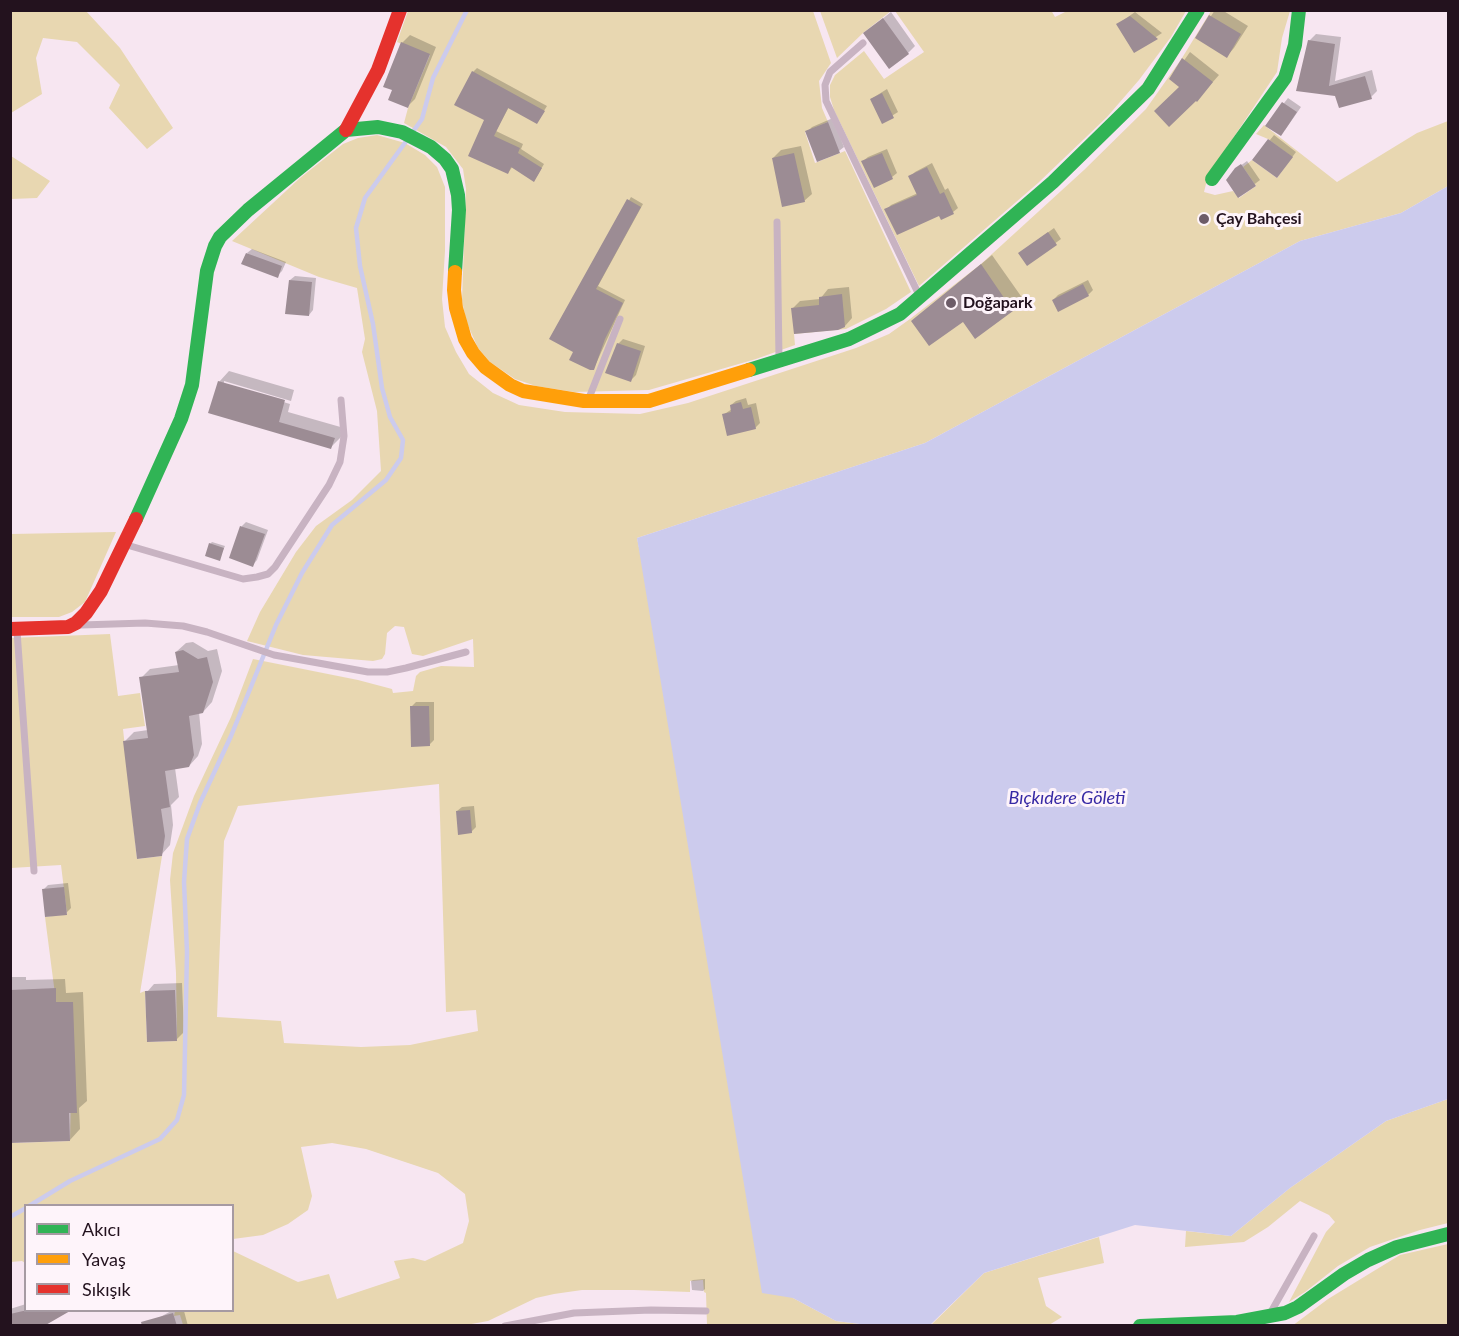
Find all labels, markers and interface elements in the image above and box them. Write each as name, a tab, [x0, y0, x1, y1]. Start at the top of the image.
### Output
place label: Çay Bahçesi	[1216, 209, 1302, 229]
marker: Çay Bahçesi	[1197, 212, 1211, 226]
place label: Doğapark	[963, 293, 1032, 313]
marker: Doğapark	[944, 296, 958, 310]
water label: Bıçkıdere Göleti	[1009, 787, 1125, 809]
legend	[24, 1204, 234, 1312]
text: Akıcı	[82, 1218, 121, 1240]
text: Yavaş	[82, 1248, 126, 1270]
text: Sıkışık	[82, 1278, 131, 1300]

